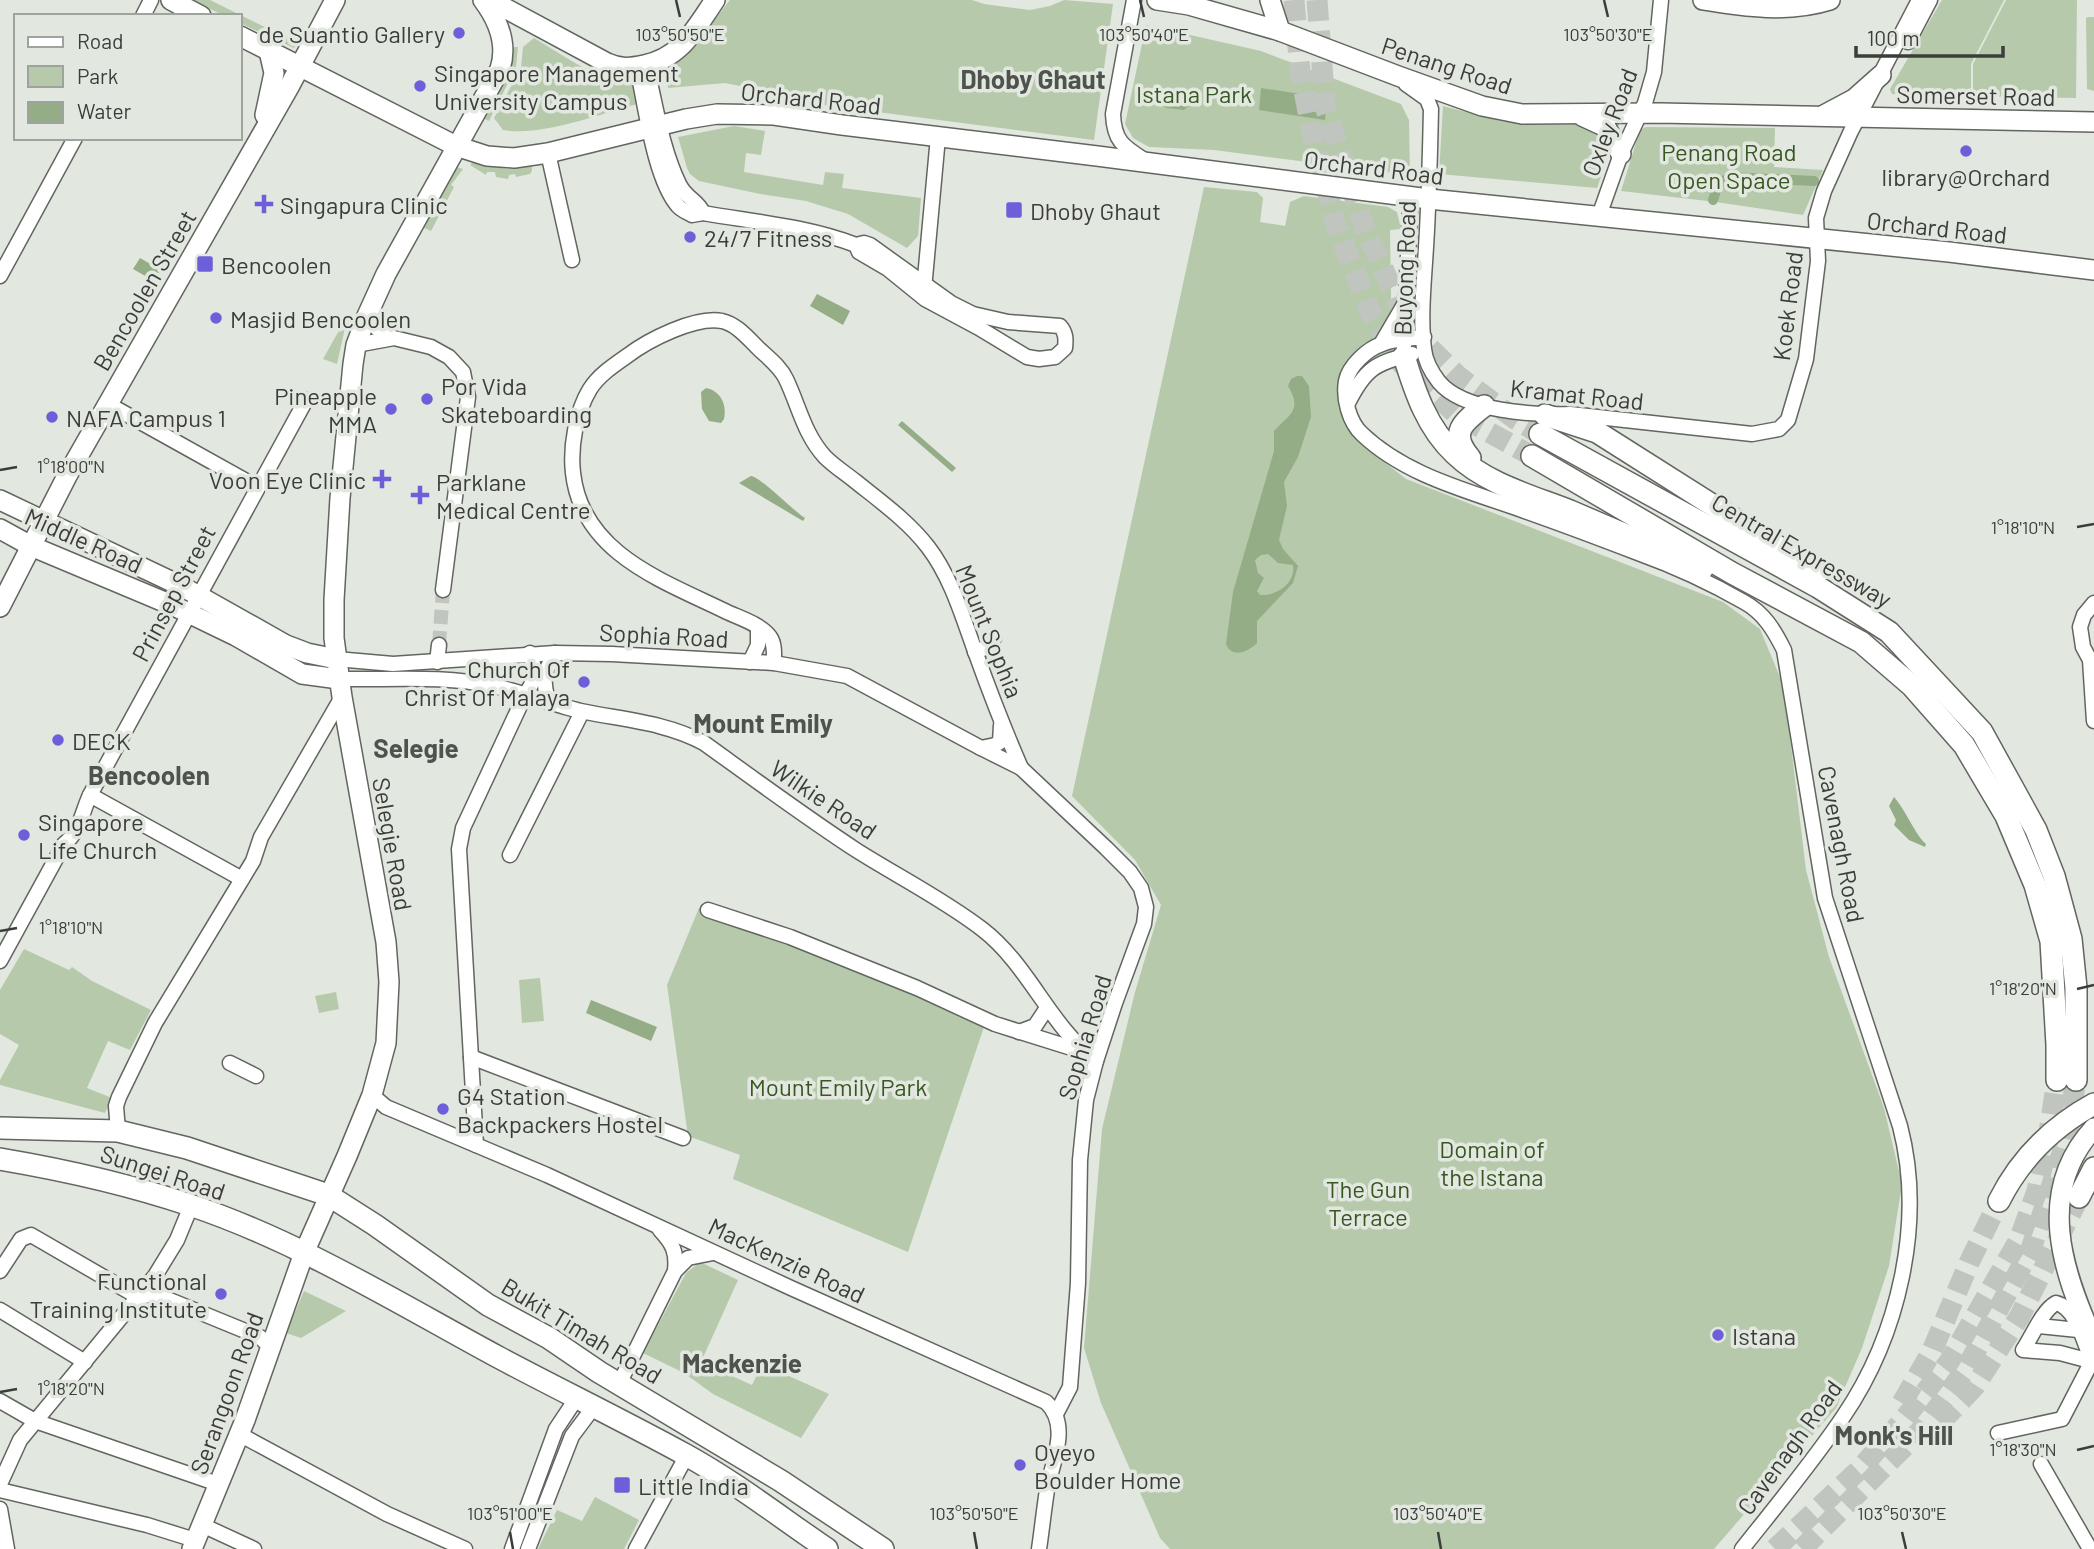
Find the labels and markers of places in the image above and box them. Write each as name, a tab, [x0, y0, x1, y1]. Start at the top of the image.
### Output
place label: de Suantio Gallery	[258, 19, 445, 48]
marker: de Suantio Gallery	[451, 25, 467, 41]
place label: Singapore Management University Campus	[434, 58, 679, 115]
marker: Singapore Management University Campus	[412, 78, 428, 94]
marker: library@Orchard	[1958, 143, 1974, 159]
place label: library@Orchard	[1882, 162, 2050, 191]
place label: Singapura Clinic	[280, 190, 448, 219]
marker: Singapura Clinic	[254, 194, 274, 214]
place label: Dhoby Ghaut	[1030, 196, 1161, 225]
marker: Dhoby Ghaut	[1004, 200, 1024, 220]
place label: 24/7 Fitness	[704, 223, 832, 252]
marker: 24/7 Fitness	[682, 229, 698, 245]
place label: Bencoolen	[221, 250, 331, 279]
marker: Bencoolen	[195, 254, 215, 274]
place label: Masjid Bencoolen	[230, 304, 411, 333]
marker: Masjid Bencoolen	[208, 310, 224, 326]
place label: Por Vida Skateboarding	[441, 371, 592, 428]
place label: Pineapple MMA	[274, 381, 377, 438]
marker: Por Vida Skateboarding	[419, 391, 435, 407]
marker: Pineapple MMA	[383, 401, 399, 417]
place label: NAFA Campus 1	[66, 403, 226, 432]
marker: NAFA Campus 1	[44, 409, 60, 425]
place label: Voon Eye Clinic	[209, 465, 366, 494]
place label: Parklane Medical Centre	[436, 467, 591, 524]
marker: Voon Eye Clinic	[372, 469, 392, 489]
marker: Parklane Medical Centre	[410, 485, 430, 505]
place label: Church Of Christ Of Malaya	[404, 654, 570, 711]
marker: Church Of Christ Of Malaya	[576, 674, 592, 690]
place label: DECK	[72, 726, 131, 755]
marker: DECK	[50, 732, 66, 748]
place label: Singapore Life Church	[38, 807, 157, 864]
marker: Singapore Life Church	[16, 827, 32, 843]
place label: G4 Station Backpackers Hostel	[457, 1081, 663, 1138]
marker: G4 Station Backpackers Hostel	[435, 1101, 451, 1117]
place label: Functional Training Institute	[30, 1266, 207, 1323]
marker: Functional Training Institute	[213, 1286, 229, 1302]
place label: Istana	[1732, 1321, 1796, 1350]
marker: Istana	[1710, 1327, 1726, 1343]
place label: Oyeyo Boulder Home	[1034, 1437, 1181, 1494]
marker: Oyeyo Boulder Home	[1012, 1457, 1028, 1473]
place label: Little India	[638, 1471, 749, 1500]
marker: Little India	[612, 1475, 632, 1495]

